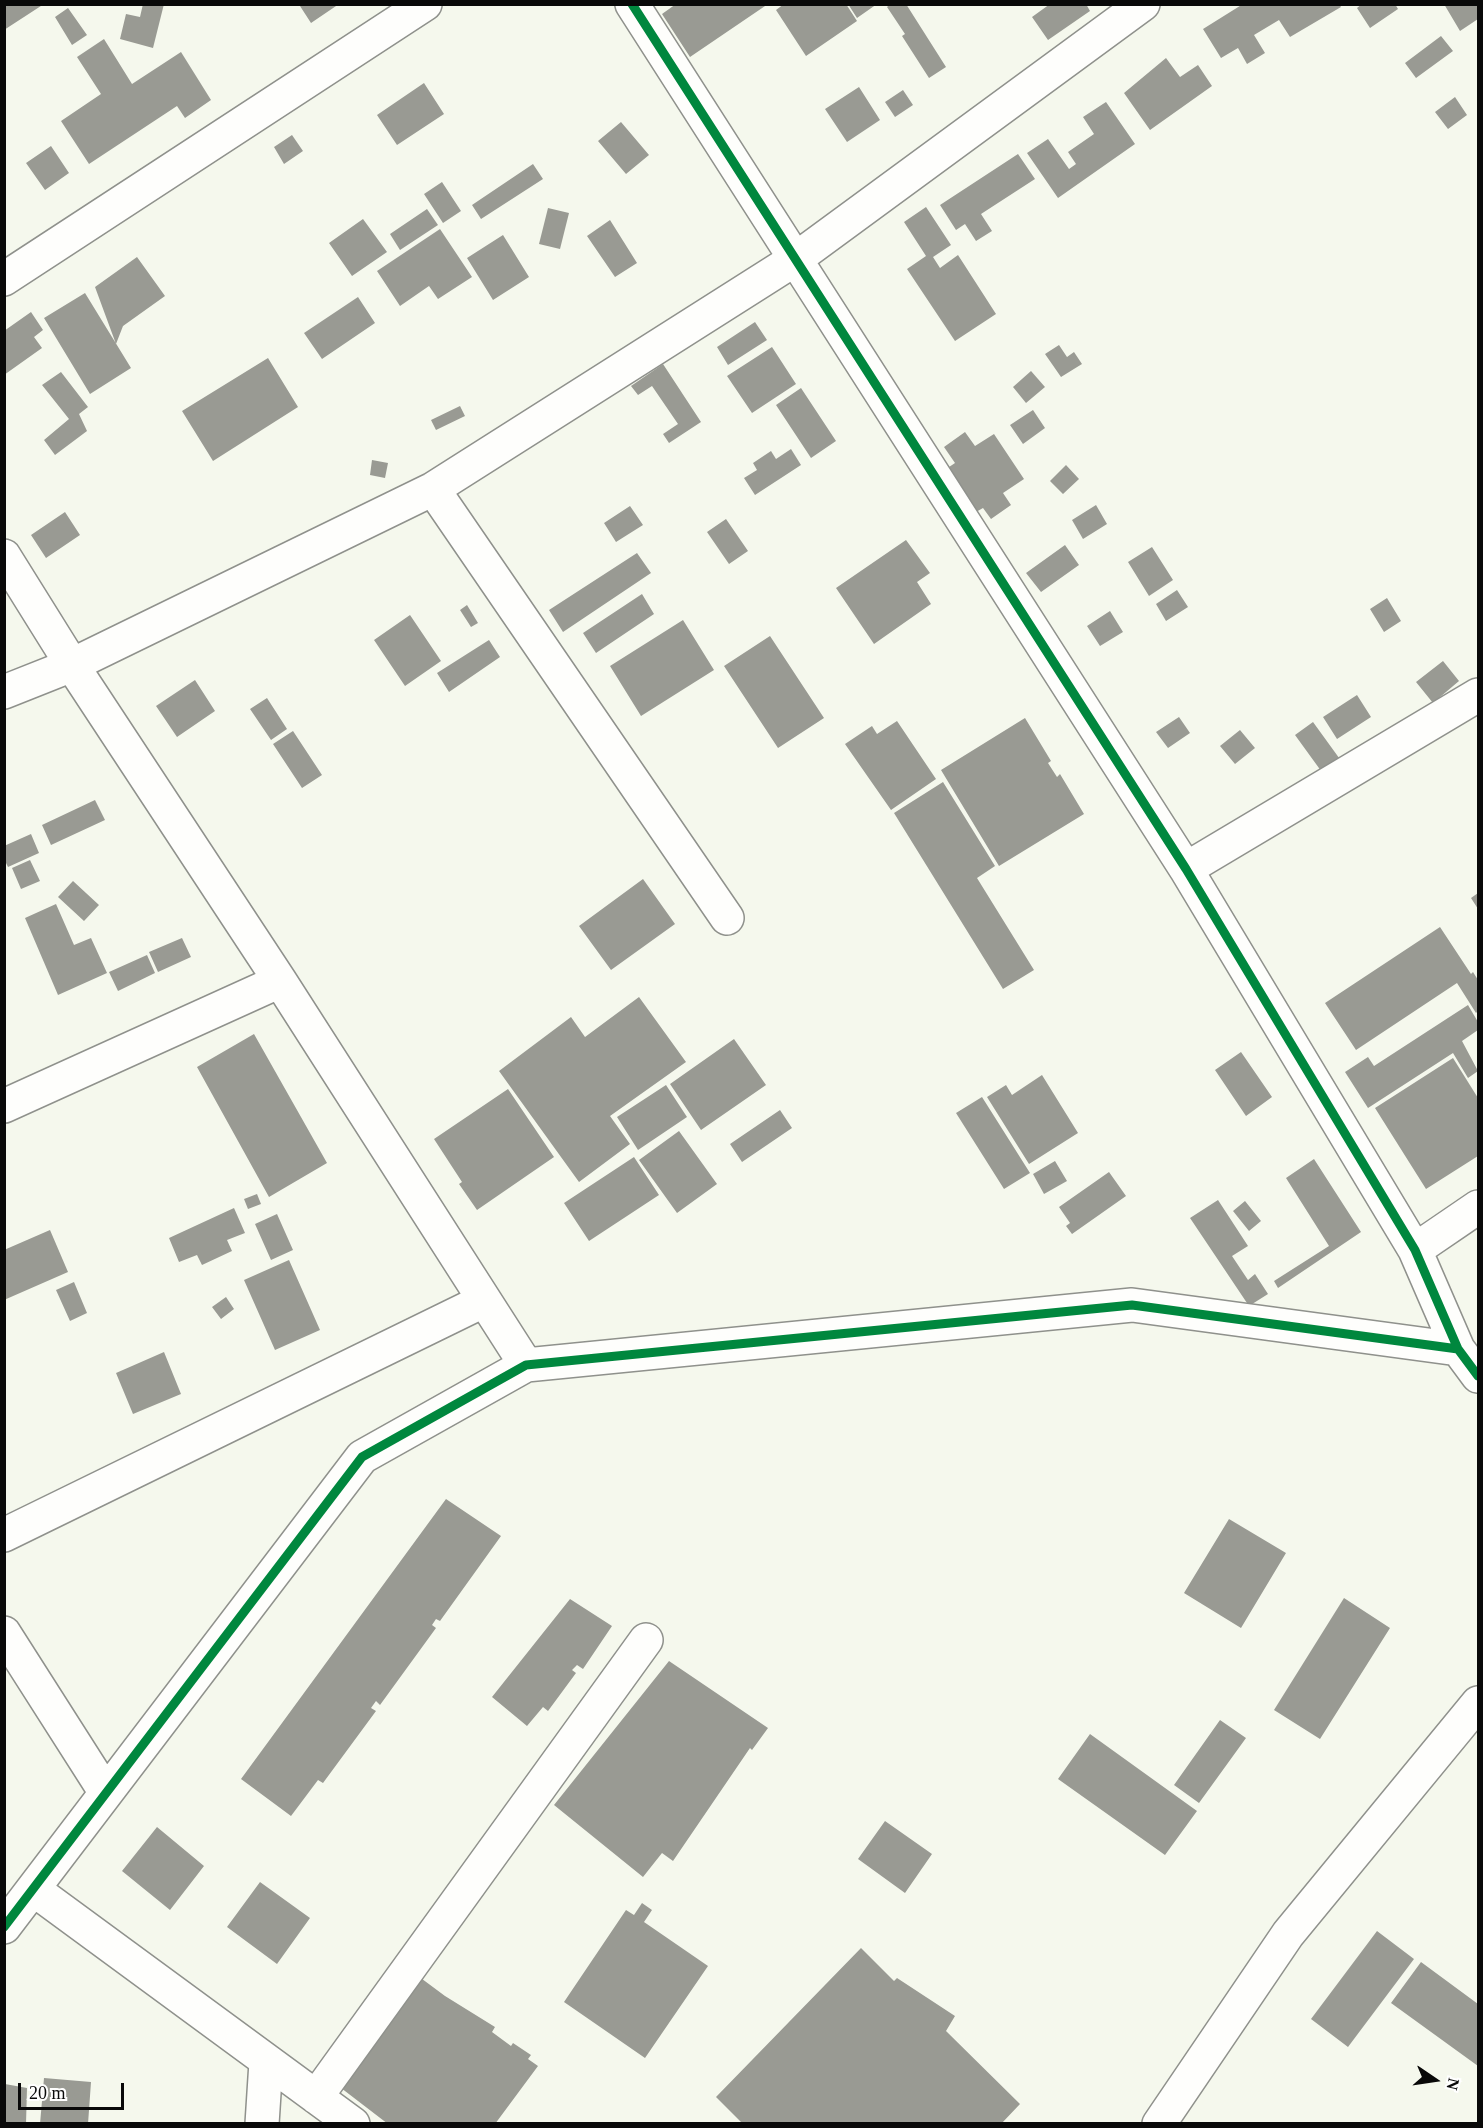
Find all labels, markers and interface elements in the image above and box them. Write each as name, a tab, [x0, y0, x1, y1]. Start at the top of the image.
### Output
north arrow	[1405, 2050, 1465, 2110]
scale bar	[21, 2071, 128, 2109]
text: N	[1443, 2077, 1463, 2092]
text: 20 m	[29, 2083, 66, 2103]

